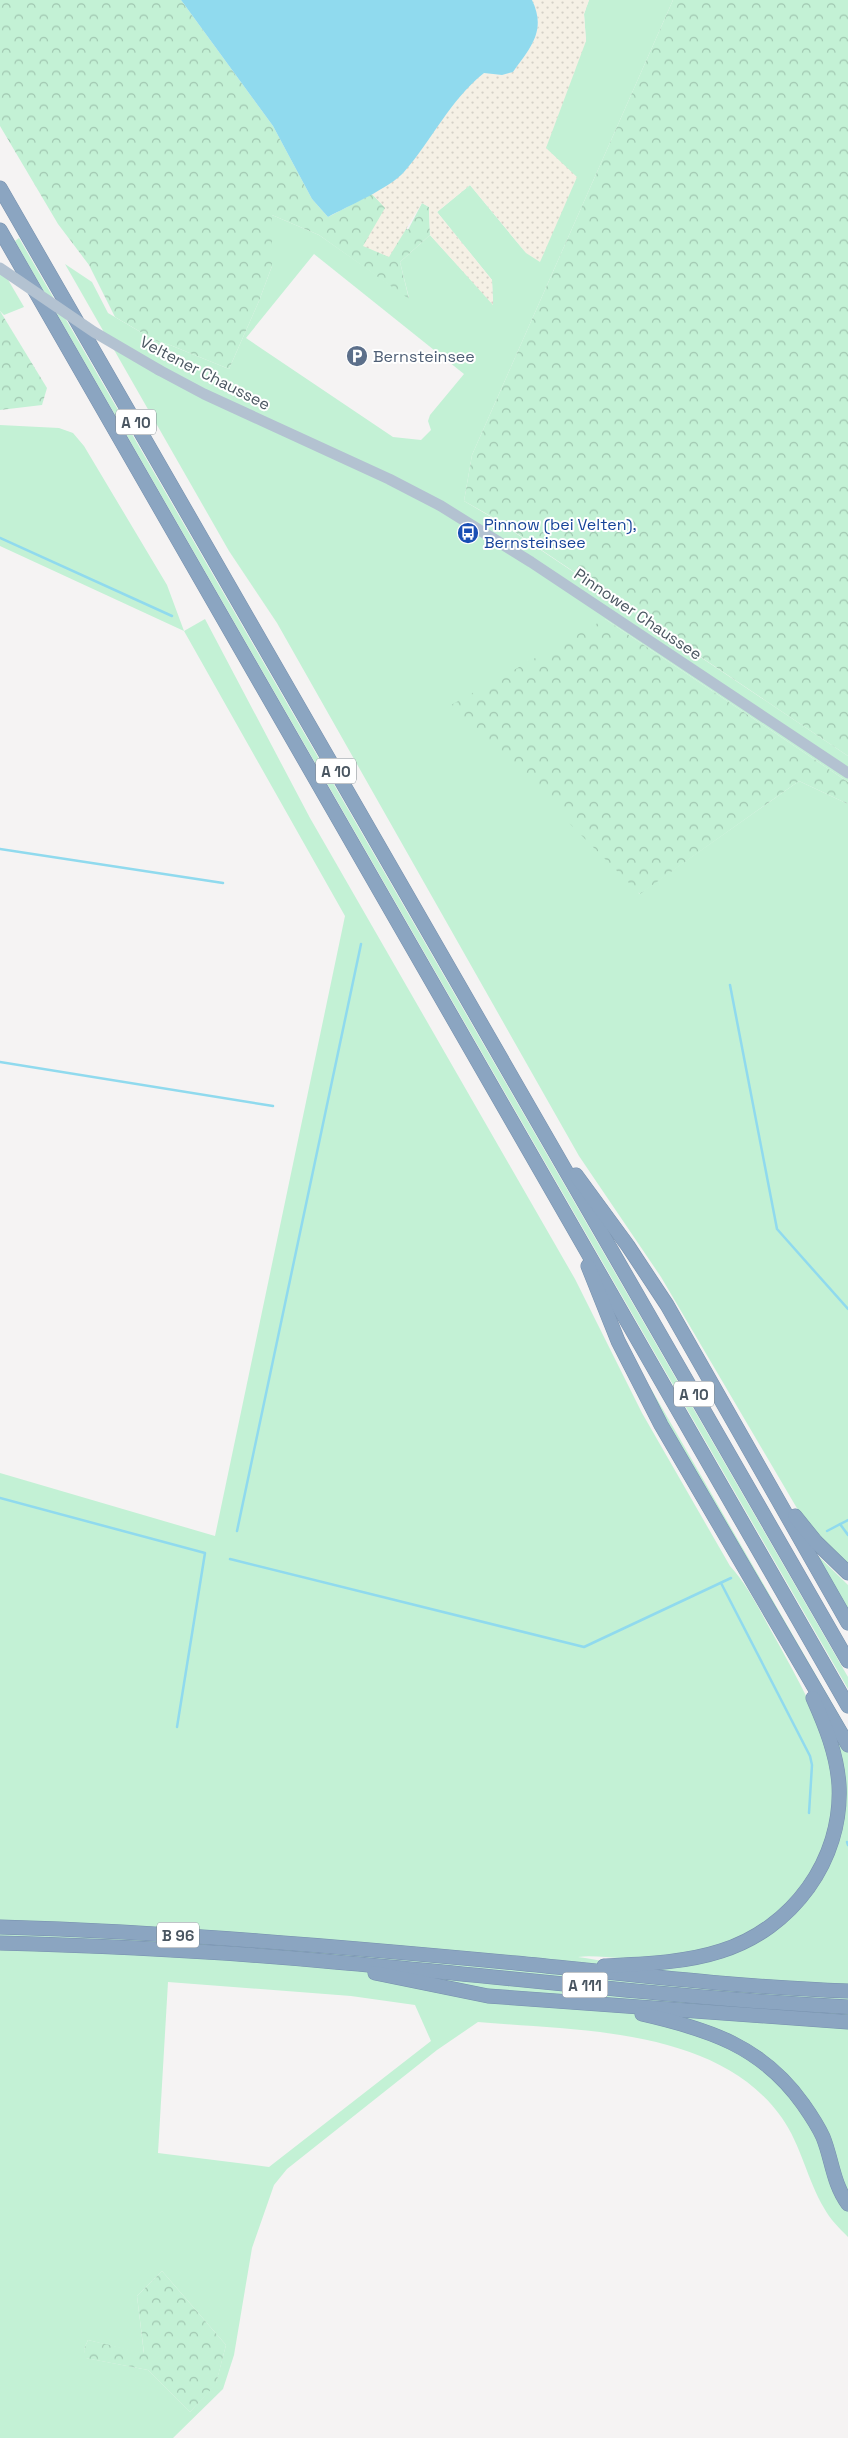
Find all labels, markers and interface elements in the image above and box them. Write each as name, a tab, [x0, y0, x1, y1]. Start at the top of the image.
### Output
street label: Veltener Chaussee	[136, 331, 274, 415]
parking icon: Bernsteinsee	[345, 344, 369, 368]
place label: Bernsteinsee	[373, 346, 475, 367]
road number: A 10	[116, 410, 156, 434]
place label: Pinnow (bei Velten), Bernsteinsee	[484, 514, 637, 553]
bus stop icon: Pinnow (bei Velten), Bernsteinsee	[456, 521, 480, 545]
street label: Pinnower Chaussee	[570, 563, 706, 665]
road number: A 10	[316, 758, 356, 784]
road number: A 10	[674, 1382, 714, 1406]
road number: B 96	[157, 1922, 199, 1948]
road number: A 111	[562, 1972, 608, 1998]

